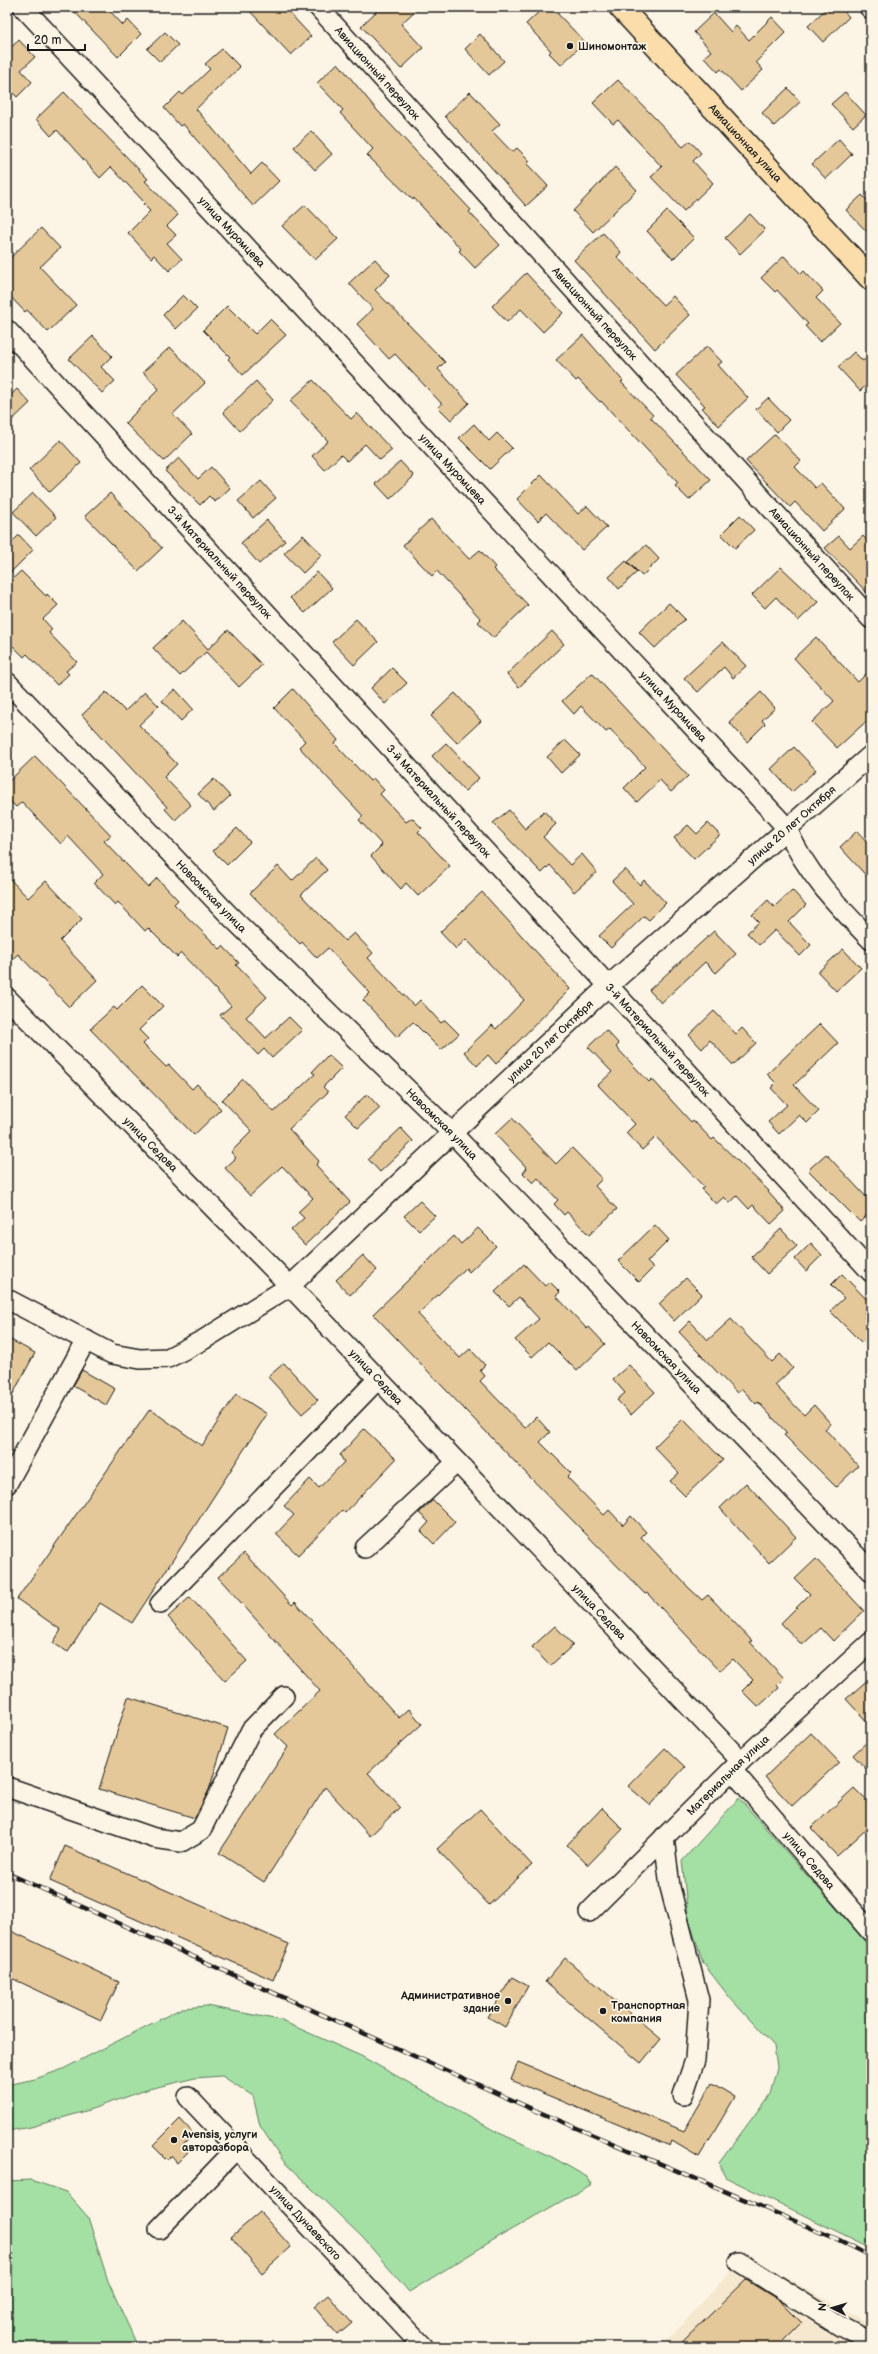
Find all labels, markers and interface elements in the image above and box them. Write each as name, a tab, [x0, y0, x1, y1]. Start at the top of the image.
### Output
street label: Авиационный переулок	[332, 23, 423, 122]
scale bar	[28, 26, 85, 52]
text: 20 m	[34, 33, 61, 48]
place label: Шиномонтаж	[578, 40, 646, 53]
marker: Шиномонтаж	[565, 41, 575, 51]
street label: Авиационная улица	[705, 100, 785, 185]
street label: улица Муромцева	[196, 194, 269, 270]
street label: Авиационный переулок	[549, 263, 640, 363]
street label: улица Муромцева	[417, 431, 489, 507]
street label: 3-й Материальный переулок	[165, 503, 275, 621]
street label: Авиационный переулок	[766, 504, 858, 603]
street label: улица Муромцева	[638, 668, 710, 745]
street label: 3-й Материальный переулок	[384, 742, 494, 860]
street label: улица 20 лет Октября	[745, 783, 838, 867]
street label: Новоомская улица	[174, 857, 250, 935]
street label: 3-й Материальный переулок	[603, 980, 713, 1099]
street label: улица 20 лет Октября	[504, 997, 596, 1084]
street label: Новоомская улица	[403, 1085, 481, 1162]
street label: улица Седова	[121, 1114, 181, 1175]
street label: Новоомская улица	[629, 1318, 705, 1397]
street label: улица Седова	[347, 1346, 406, 1408]
street label: улица Седова	[570, 1581, 629, 1643]
street label: Материальная улица	[684, 1732, 772, 1818]
street label: улица Седова	[781, 1829, 838, 1892]
place label: Административное здание	[400, 1989, 500, 2015]
marker: Административное здание	[503, 1996, 513, 2006]
place label: Транспортная компания	[611, 1999, 685, 2025]
marker: Транспортная компания	[598, 2006, 608, 2016]
place label: Avensis, услуги авторазбора	[181, 2128, 257, 2154]
marker: Avensis, услуги авторазбора	[169, 2135, 179, 2145]
street label: улица Дунаевского	[268, 2182, 344, 2263]
north arrow	[812, 2288, 852, 2328]
text: N	[816, 2302, 829, 2312]

